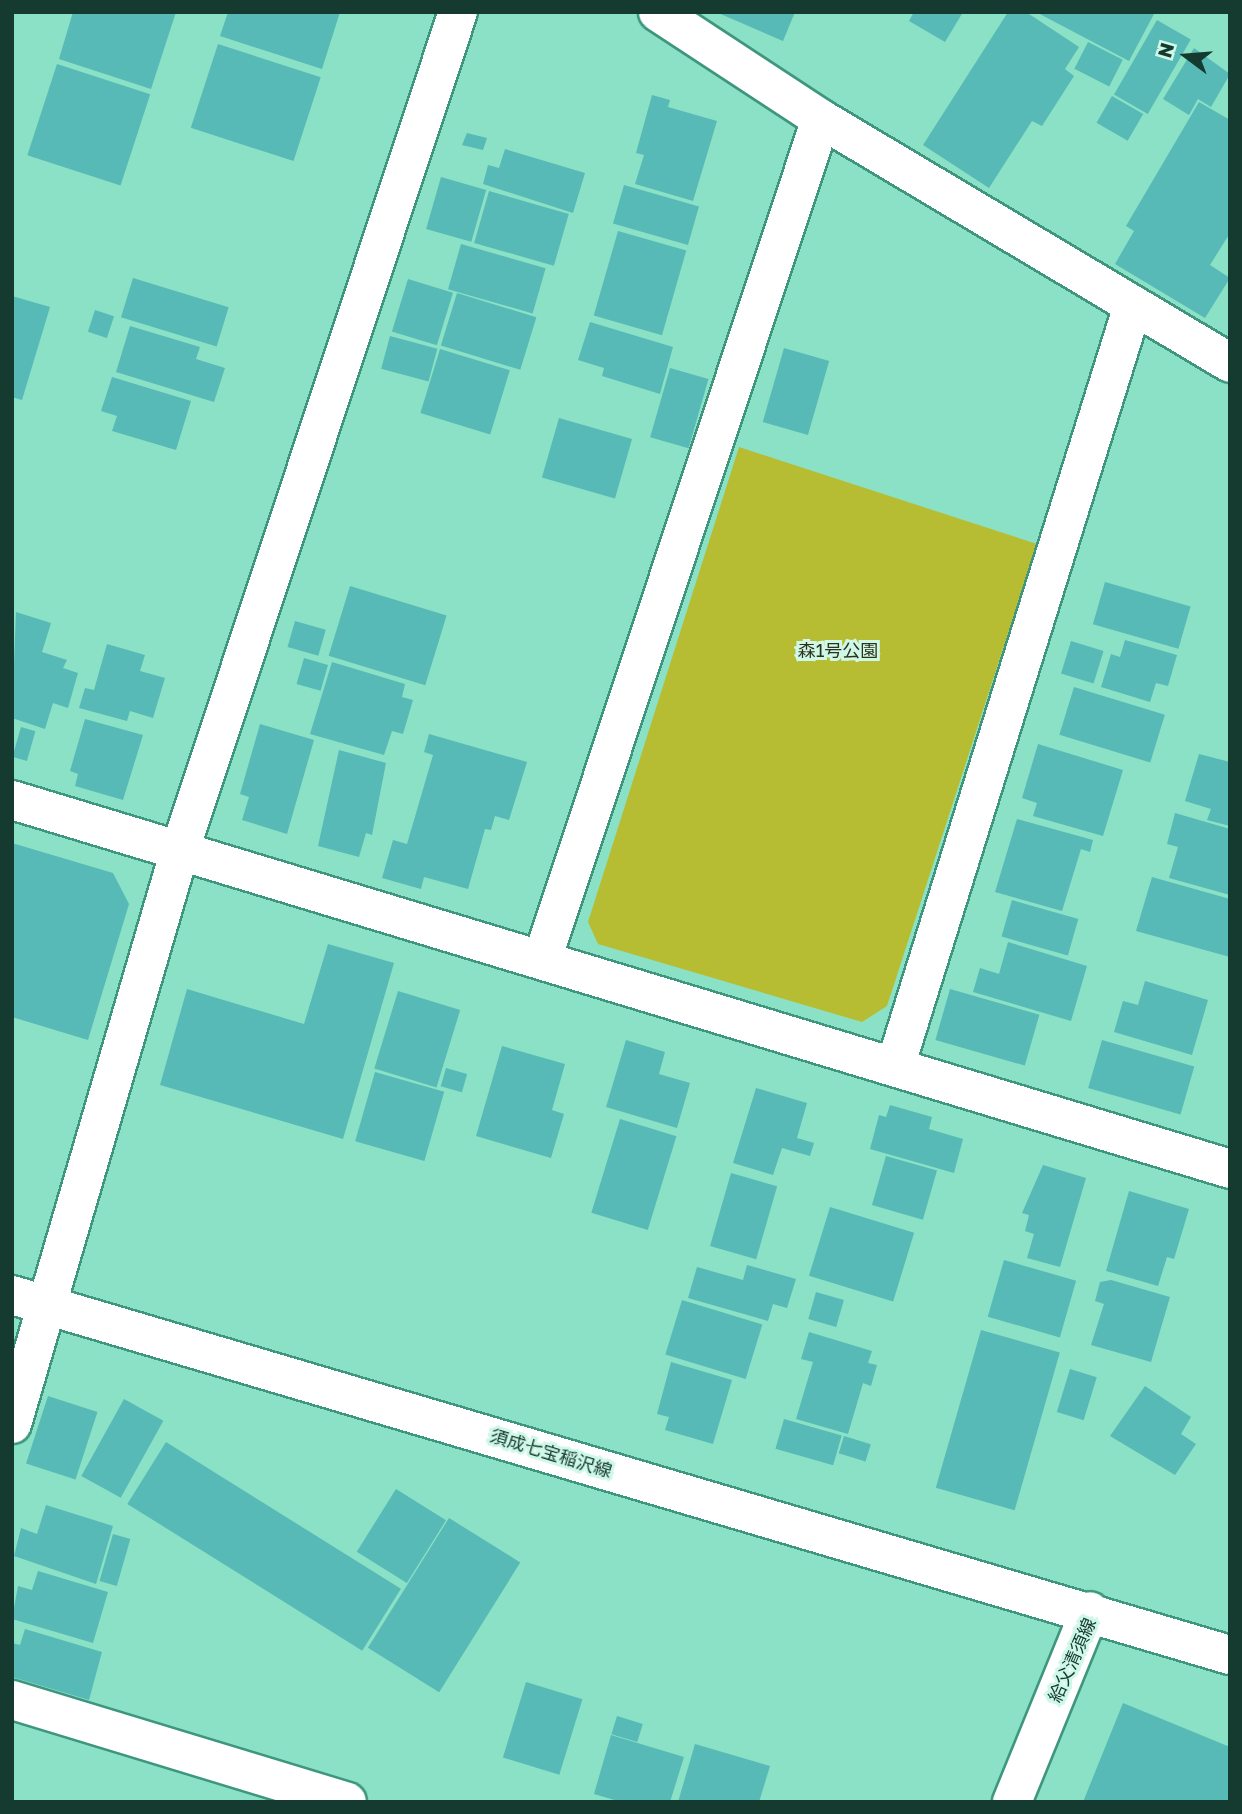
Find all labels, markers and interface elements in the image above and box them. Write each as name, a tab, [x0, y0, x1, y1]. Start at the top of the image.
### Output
north arrow	[1151, 21, 1221, 91]
text: N	[1152, 40, 1178, 60]
park label: 森1号公園	[798, 639, 878, 661]
street label: 須成七宝稲沢線	[488, 1424, 614, 1482]
street label: 給父清須線	[1044, 1614, 1100, 1706]

